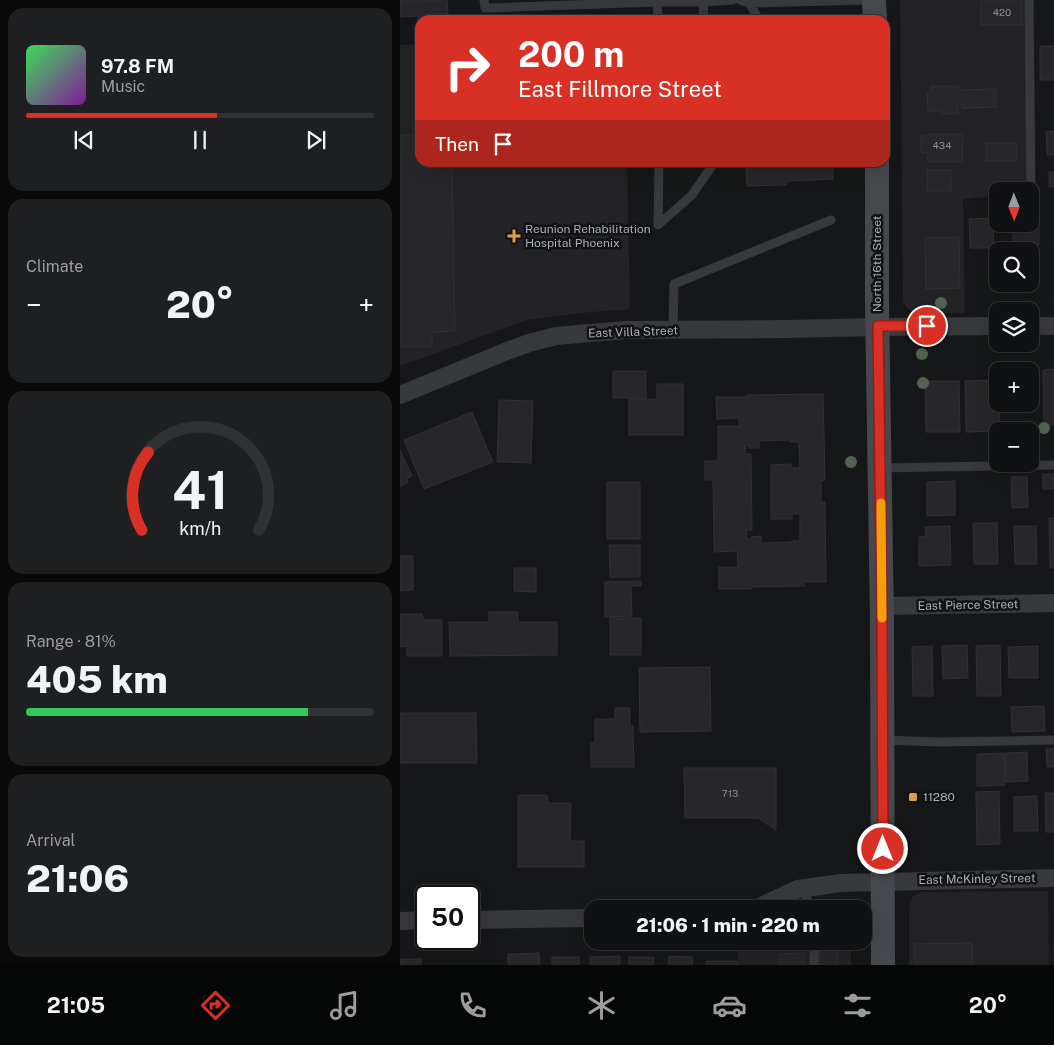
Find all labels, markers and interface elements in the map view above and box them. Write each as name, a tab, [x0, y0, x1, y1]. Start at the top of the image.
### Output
house number: 420	[993, 6, 1011, 18]
text: 200 m	[518, 34, 624, 75]
icon: right	[435, 35, 500, 100]
text: 97.8 FM	[101, 55, 174, 77]
text: East Fillmore Street	[518, 76, 722, 102]
text: Music	[101, 77, 145, 96]
icon: previous	[70, 126, 98, 154]
icon: pause	[186, 126, 214, 154]
icon: next	[302, 126, 330, 154]
icon: arrive	[489, 130, 517, 158]
text: Then	[435, 133, 479, 155]
house number: 434	[933, 139, 951, 151]
north arrow	[989, 182, 1039, 232]
map controls	[989, 182, 1039, 472]
street label: North 16th Street	[870, 215, 884, 312]
place label: Reunion Rehabilitation Hospital Phoenix	[525, 222, 651, 250]
marker: Reunion Rehabilitation Hospital Phoenix	[507, 229, 521, 243]
button: search	[989, 242, 1039, 292]
text: Climate	[26, 257, 83, 276]
text: 20°	[166, 282, 234, 327]
text: −	[26, 288, 42, 321]
text: +	[358, 288, 374, 321]
button: layers	[989, 302, 1039, 352]
pin	[906, 305, 948, 347]
icon: arrive	[913, 312, 941, 340]
street label: East Villa Street	[588, 323, 679, 341]
button: +	[989, 362, 1039, 412]
button: −	[989, 422, 1039, 472]
text: 41	[172, 460, 228, 521]
text: km/h	[179, 518, 221, 539]
street label: East Pierce Street	[918, 597, 1019, 613]
text: Range · 81%	[26, 632, 116, 651]
text: 405 km	[26, 657, 168, 702]
house number: 713	[722, 787, 738, 799]
place label: 11280	[923, 790, 955, 804]
marker: 11280	[907, 791, 919, 803]
position arrow	[856, 822, 908, 874]
text: Arrival	[26, 831, 75, 850]
text: 21:06	[26, 856, 129, 901]
street label: East McKinley Street	[918, 871, 1036, 887]
speed limit sign: 50	[415, 885, 480, 950]
text: 21:06 · 1 min · 220 m	[636, 914, 820, 936]
icon: directions	[198, 988, 233, 1023]
icon: music	[327, 988, 362, 1023]
icon: phone	[455, 988, 490, 1023]
icon: climate	[584, 988, 619, 1023]
icon: car	[712, 988, 747, 1023]
icon: filters	[840, 988, 875, 1023]
text: 21:05	[47, 992, 105, 1018]
text: 20°	[969, 992, 1007, 1018]

